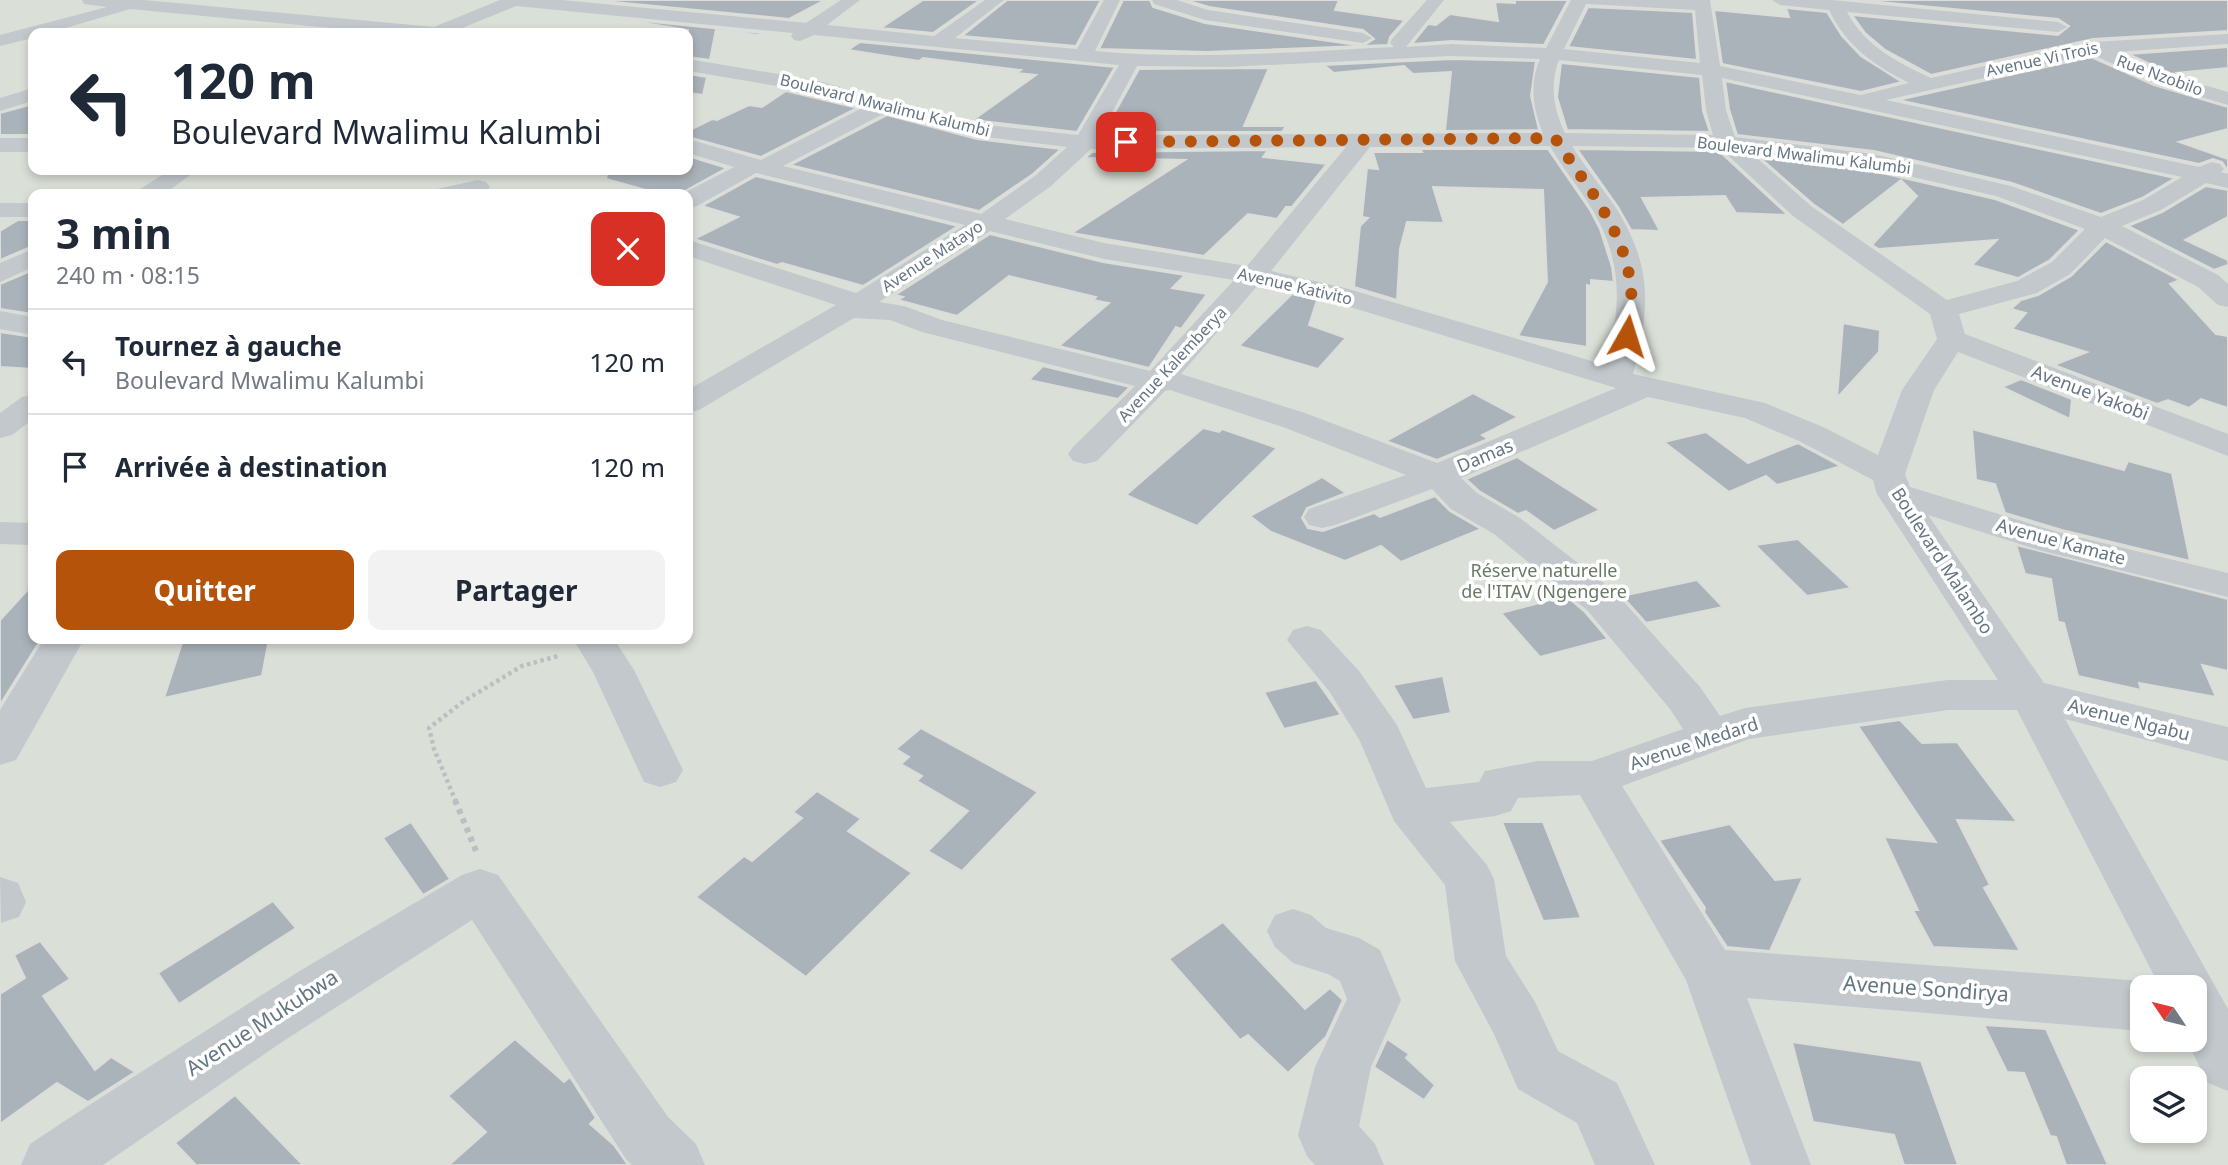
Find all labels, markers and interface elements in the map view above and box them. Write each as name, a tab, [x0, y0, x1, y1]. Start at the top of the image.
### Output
street label: Avenue Vi Trois	[1984, 36, 2100, 82]
text: 120 m	[171, 47, 316, 113]
street label: Rue Nzobilo	[2114, 49, 2206, 101]
icon: left	[56, 56, 147, 147]
street label: Boulevard Mwalimu Kalumbi	[778, 68, 992, 142]
text: Boulevard Mwalimu Kalumbi	[171, 110, 602, 153]
pin	[1096, 112, 1156, 172]
icon: arrive	[1107, 123, 1145, 161]
street label: Boulevard Mwalimu Kalumbi	[1696, 131, 1912, 179]
text: 3 min	[56, 204, 172, 261]
button: close	[591, 212, 665, 286]
street label: Avenue Matayo	[877, 215, 987, 297]
text: 240 m · 08:15	[56, 259, 200, 291]
street label: Avenue Kativito	[1236, 262, 1354, 310]
position arrow	[1590, 299, 1664, 373]
street label: Avenue Kalemberya	[1113, 302, 1231, 426]
text: Tournez à gauche	[115, 328, 342, 364]
icon: left	[56, 343, 94, 381]
text: 120 m	[589, 344, 665, 380]
street label: Avenue Yakobi	[2028, 359, 2152, 425]
text: Boulevard Mwalimu Kalumbi	[115, 364, 425, 396]
street label: Damas	[1453, 433, 1516, 478]
icon: arrive	[56, 448, 94, 486]
text: Arrivée à destination	[115, 449, 388, 485]
text: 120 m	[589, 449, 665, 485]
street label: Boulevard Malambo	[1886, 483, 1999, 638]
street label: Avenue Kamate	[1994, 512, 2128, 570]
button: Quitter	[56, 550, 354, 630]
button: Partager	[368, 550, 665, 630]
park label: Réserve naturelle de l'ITAV (Ngengere	[1461, 558, 1627, 603]
street label: Avenue Ngabu	[2066, 692, 2193, 746]
street label: Avenue Medard	[1626, 711, 1761, 775]
street label: Avenue Mukubwa	[180, 962, 343, 1082]
street label: Avenue Sondirya	[1842, 968, 2010, 1008]
north arrow	[2130, 975, 2207, 1052]
map controls	[2130, 975, 2207, 1143]
button: layers	[2130, 1066, 2207, 1143]

